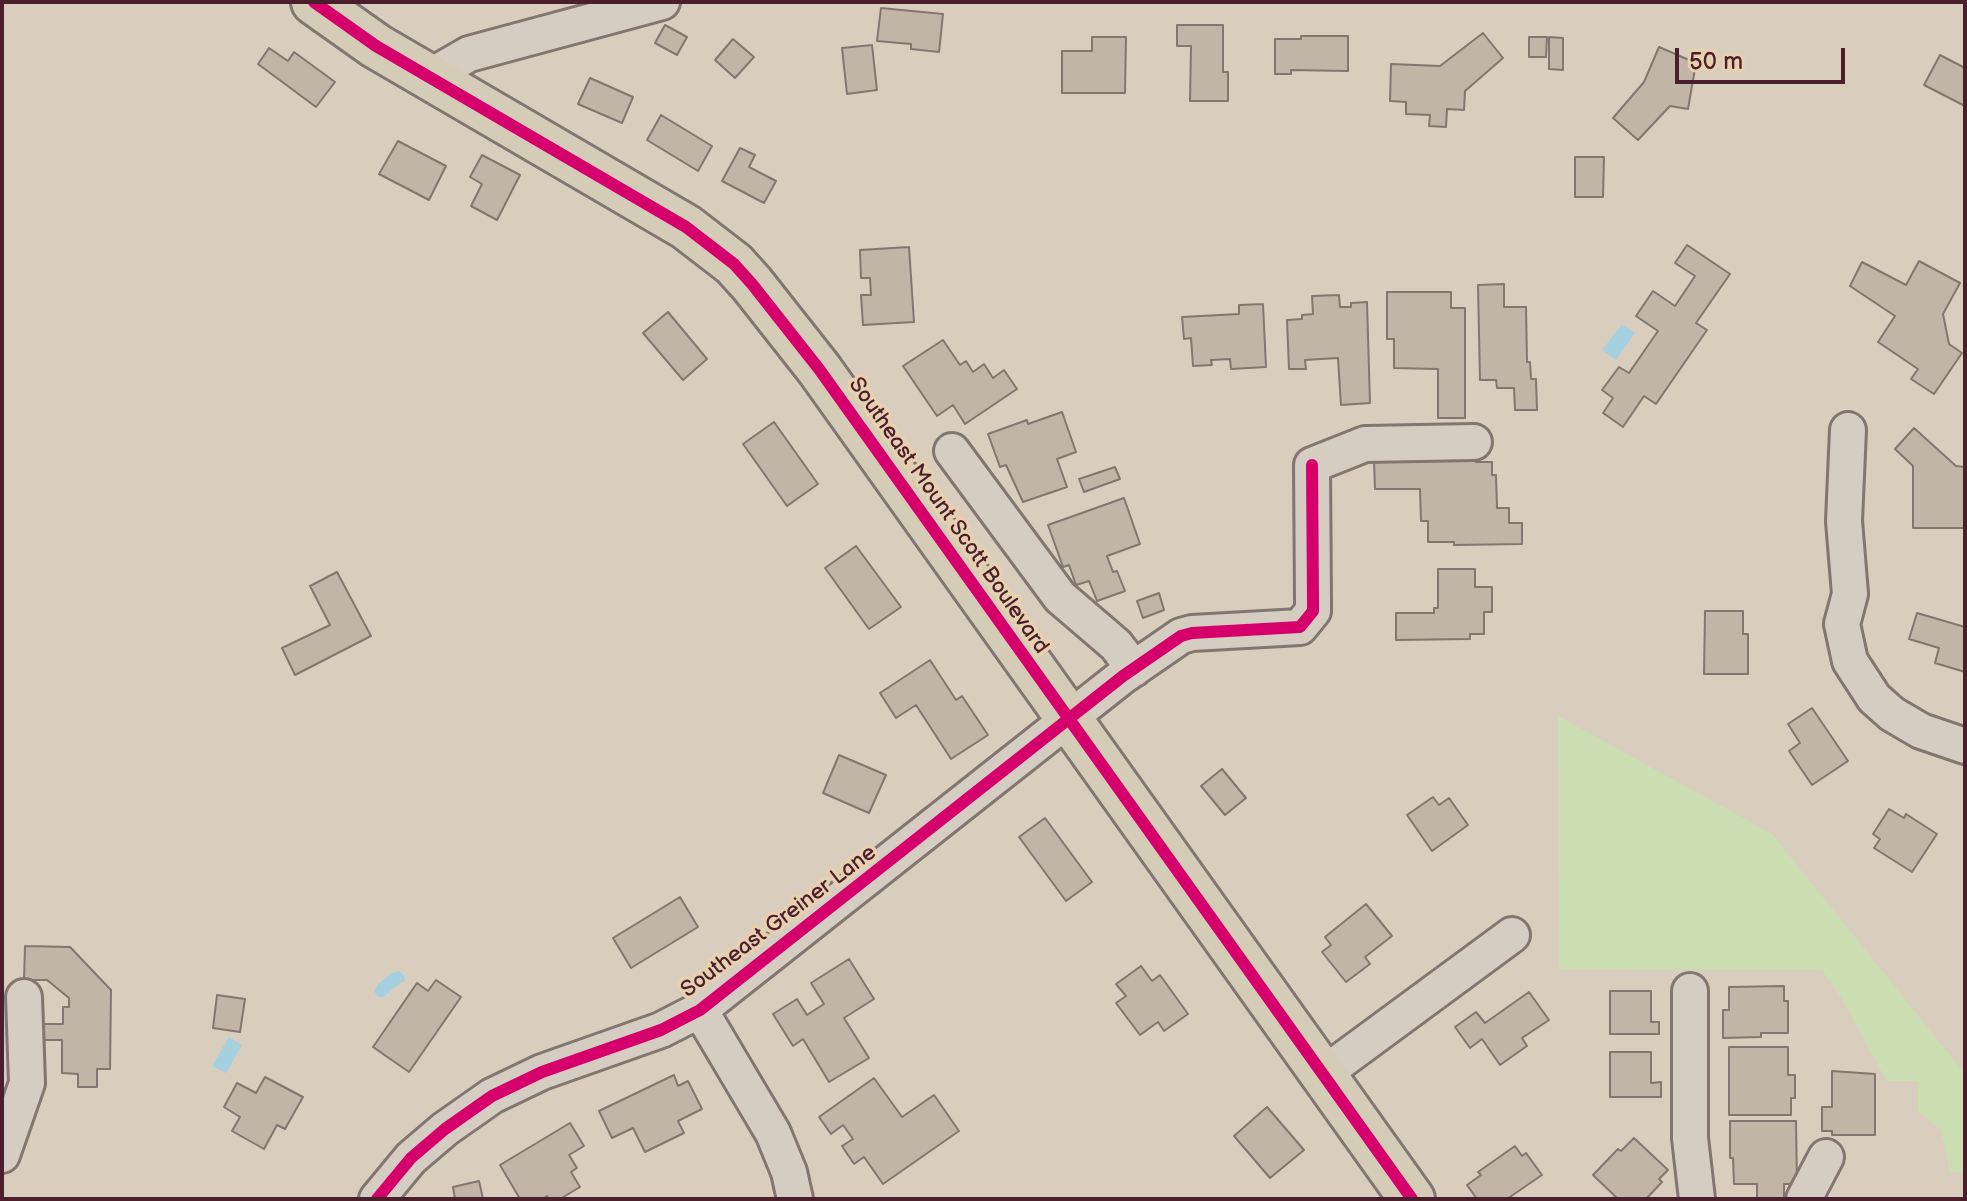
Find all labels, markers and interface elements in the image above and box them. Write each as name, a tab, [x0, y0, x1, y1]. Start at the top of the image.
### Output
scale bar	[1679, 32, 1849, 82]
text: 50 m	[1689, 47, 1743, 76]
street label: Southeast Mount Scott Boulevard	[842, 373, 1054, 659]
street label: Southeast Greiner Lane	[676, 840, 882, 1004]

